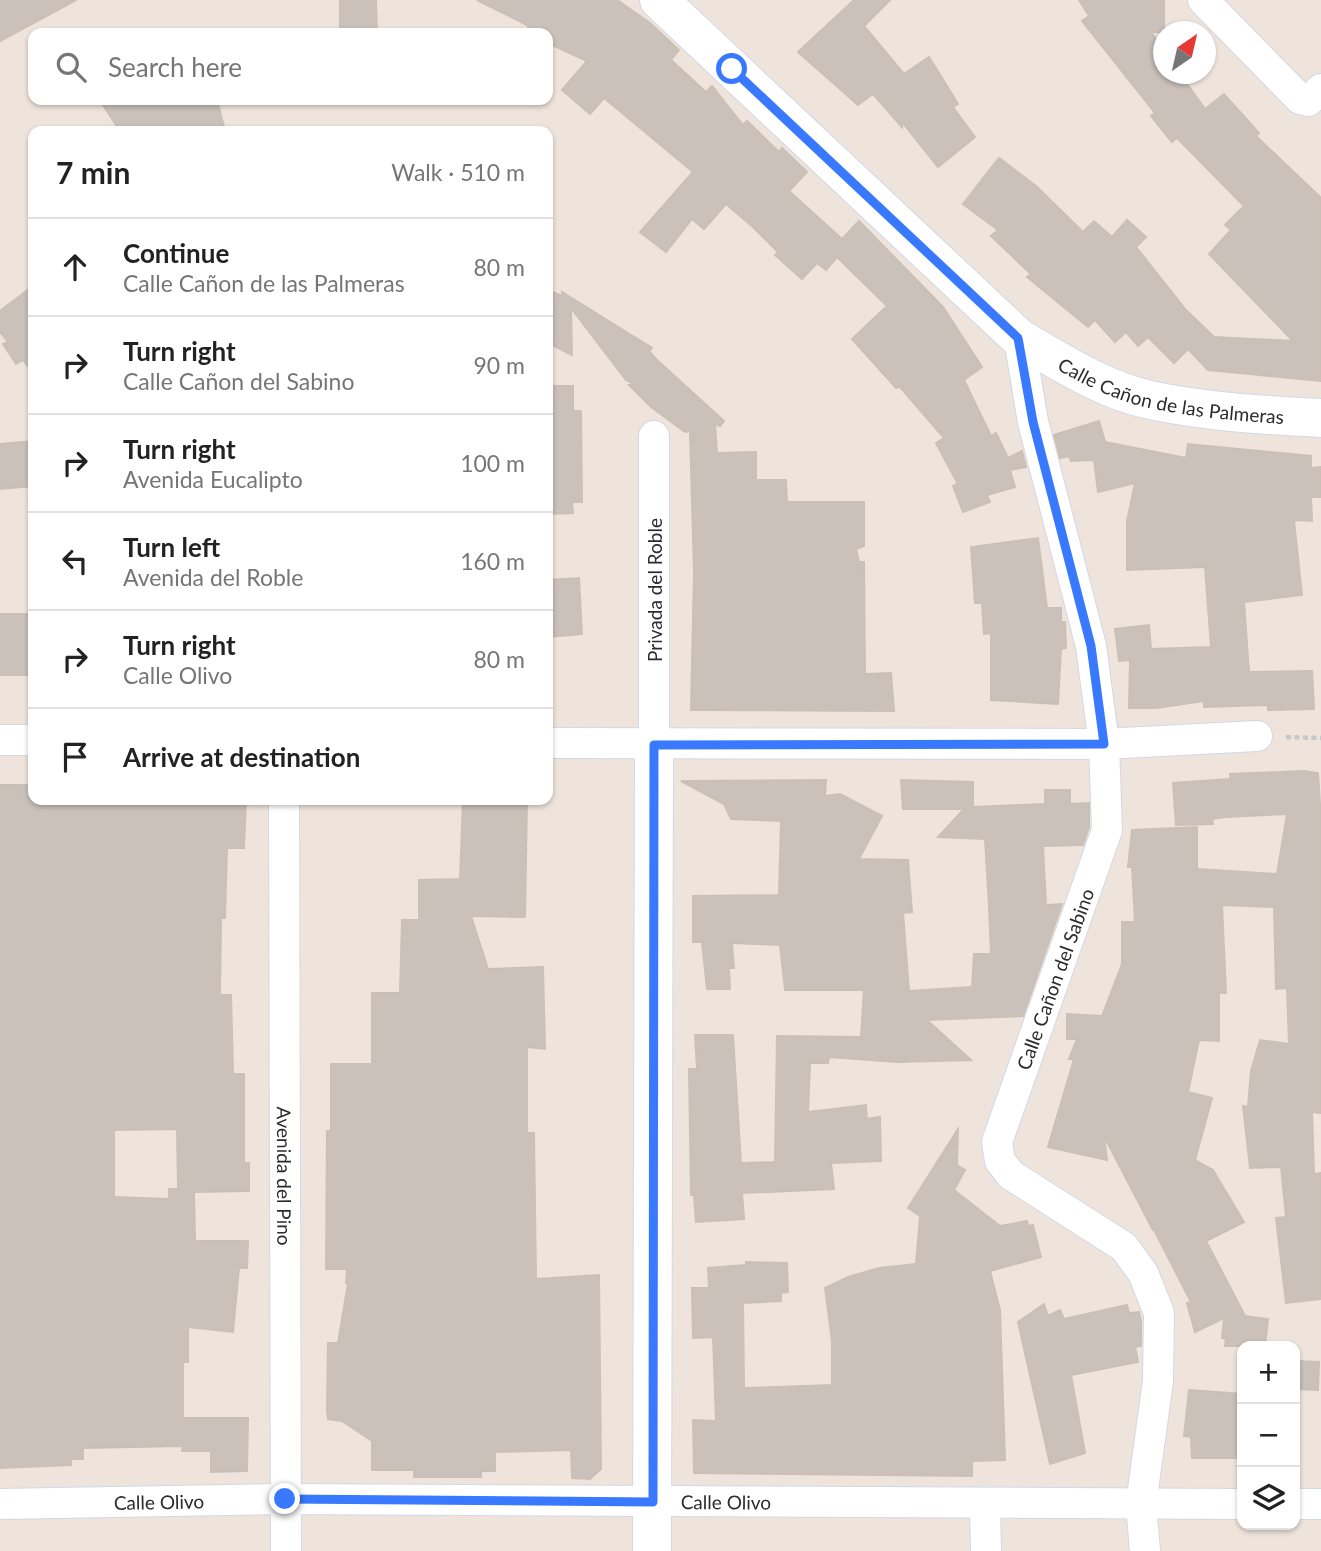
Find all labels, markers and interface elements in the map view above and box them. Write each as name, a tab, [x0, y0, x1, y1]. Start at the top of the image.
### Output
north arrow	[1153, 21, 1216, 84]
search box	[28, 28, 553, 105]
icon: search	[52, 48, 90, 86]
text: Search here	[108, 51, 242, 83]
route start	[716, 53, 747, 84]
text: 7 min	[56, 154, 130, 190]
text: Walk · 510 m	[391, 158, 525, 186]
text: Continue	[123, 237, 229, 269]
icon: ahead	[56, 248, 94, 286]
text: 80 m	[474, 253, 525, 281]
text: Calle Cañon de las Palmeras	[123, 269, 405, 297]
text: Turn right	[123, 335, 236, 367]
icon: right	[56, 346, 94, 384]
text: 90 m	[474, 351, 525, 379]
street label: Calle Cañon de las Palmeras	[1055, 352, 1285, 427]
text: Calle Cañon del Sabino	[123, 367, 354, 395]
text: Turn right	[123, 433, 236, 465]
icon: right	[56, 444, 94, 482]
text: 100 m	[460, 449, 525, 477]
text: Avenida Eucalipto	[123, 465, 303, 493]
street label: Privada del Roble	[643, 518, 666, 662]
text: Turn left	[123, 531, 220, 563]
icon: left	[56, 542, 94, 580]
text: 160 m	[460, 547, 525, 575]
text: Avenida del Roble	[123, 563, 303, 591]
text: Turn right	[123, 629, 236, 661]
icon: right	[56, 640, 94, 678]
text: 80 m	[474, 645, 525, 673]
text: Calle Olivo	[123, 661, 232, 689]
icon: arrive	[56, 738, 94, 776]
text: Arrive at destination	[123, 741, 360, 773]
street label: Calle Cañon del Sabino	[1011, 885, 1099, 1073]
street label: Avenida del Pino	[273, 1106, 297, 1246]
map controls	[1237, 1341, 1300, 1530]
button: +	[1237, 1341, 1300, 1404]
button: −	[1237, 1404, 1300, 1467]
button: layers	[1237, 1467, 1300, 1530]
route end	[269, 1483, 300, 1514]
street label: Calle Olivo	[114, 1489, 204, 1514]
street label: Calle Olivo	[681, 1490, 771, 1513]

